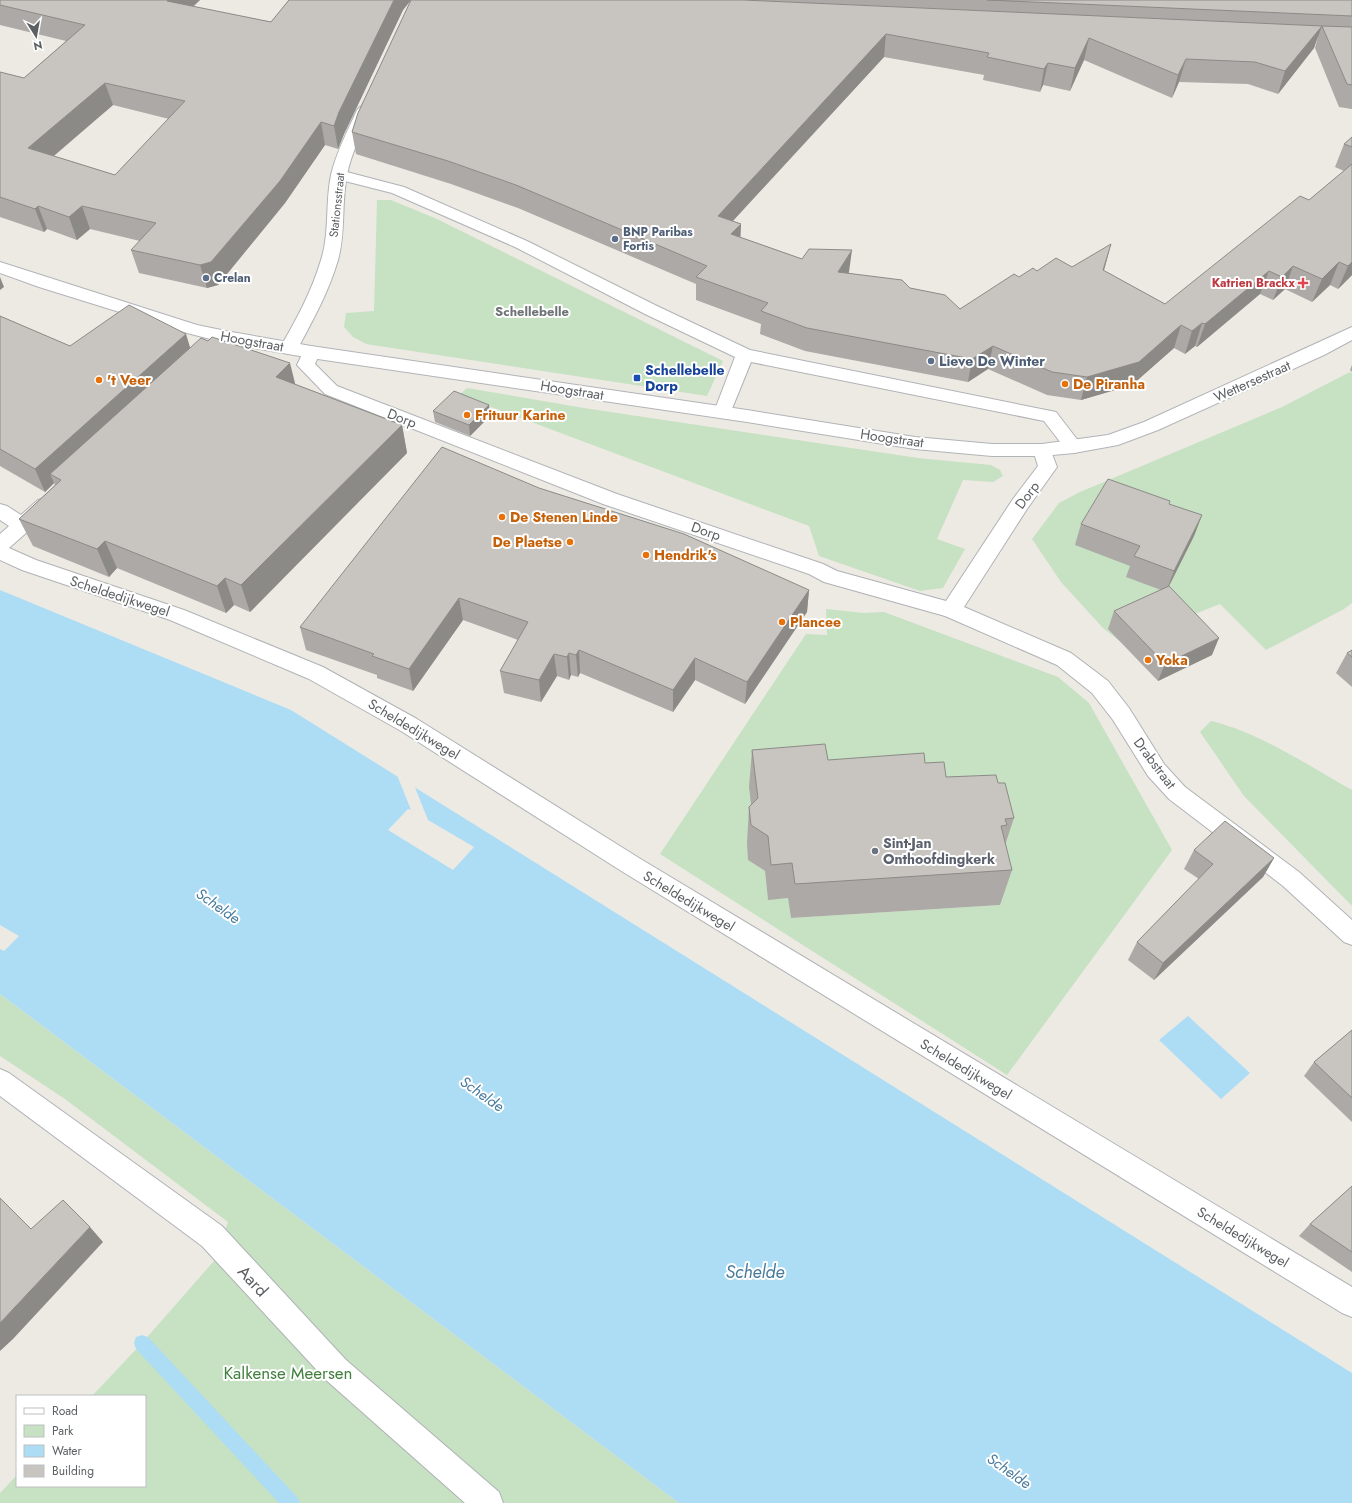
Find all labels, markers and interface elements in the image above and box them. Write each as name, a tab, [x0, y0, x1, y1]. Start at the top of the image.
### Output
north arrow	[16, 16, 56, 56]
text: N	[32, 37, 44, 55]
street label: Stationsstraat	[325, 172, 349, 238]
place label: BNP Paribas Fortis	[623, 223, 693, 255]
marker: BNP Paribas Fortis	[610, 234, 620, 244]
place label: Crelan	[214, 269, 251, 287]
marker: Crelan	[201, 273, 211, 283]
place label: Katrien Brackx	[1212, 274, 1296, 292]
marker: Katrien Brackx	[1298, 278, 1308, 288]
district label: Schellebelle	[495, 302, 569, 321]
street label: Hoogstraat	[219, 326, 286, 357]
place label: Lieve De Winter	[939, 351, 1045, 371]
street label: Wettersestraat	[1210, 355, 1294, 407]
marker: Lieve De Winter	[926, 356, 936, 366]
place label: Schellebelle Dorp	[645, 360, 724, 396]
place label: 't Veer	[107, 370, 151, 390]
marker: Schellebelle Dorp	[632, 373, 642, 383]
place label: De Piranha	[1073, 374, 1145, 394]
marker: 't Veer	[94, 375, 104, 385]
street label: Hoogstraat	[539, 375, 606, 405]
marker: De Piranha	[1060, 379, 1070, 389]
street label: Dorp	[384, 403, 420, 433]
place label: Frituur Karine	[475, 405, 566, 425]
marker: Frituur Karine	[462, 410, 472, 420]
street label: Hoogstraat	[859, 424, 926, 452]
street label: Dorp	[1010, 477, 1044, 513]
place label: De Stenen Linde	[510, 507, 618, 527]
marker: De Stenen Linde	[497, 512, 507, 522]
street label: Dorp	[689, 517, 723, 545]
place label: De Plaetse	[493, 532, 562, 552]
marker: De Plaetse	[565, 537, 575, 547]
place label: Hendrik's	[654, 545, 717, 565]
marker: Hendrik's	[641, 550, 651, 560]
street label: Scheldedijkwegel	[68, 570, 172, 622]
place label: Plancee	[790, 612, 841, 632]
marker: Plancee	[777, 617, 787, 627]
place label: Yoka	[1155, 650, 1188, 670]
marker: Yoka	[1143, 655, 1153, 665]
street label: Scheldedijkwegel	[364, 694, 464, 764]
street label: Drabstraat	[1129, 733, 1181, 793]
place label: Sint-Jan Onthoofdingkerk	[883, 833, 995, 869]
marker: Sint-Jan Onthoofdingkerk	[870, 846, 880, 856]
street label: Scheldedijkwegel	[639, 866, 739, 936]
water label: Schelde	[192, 883, 245, 929]
street label: Scheldedijkwegel	[916, 1034, 1016, 1104]
water label: Schelde	[456, 1071, 509, 1117]
street label: Scheldedijkwegel	[1193, 1202, 1293, 1272]
water label: Schelde	[725, 1259, 785, 1285]
street label: Aard	[232, 1260, 274, 1302]
park label: Kalkense Meersen	[224, 1361, 352, 1385]
legend	[16, 1395, 146, 1487]
text: Road	[52, 1402, 78, 1420]
text: Park	[52, 1422, 74, 1440]
text: Water	[52, 1442, 83, 1460]
water label: Schelde	[983, 1448, 1036, 1494]
text: Building	[52, 1462, 94, 1480]

